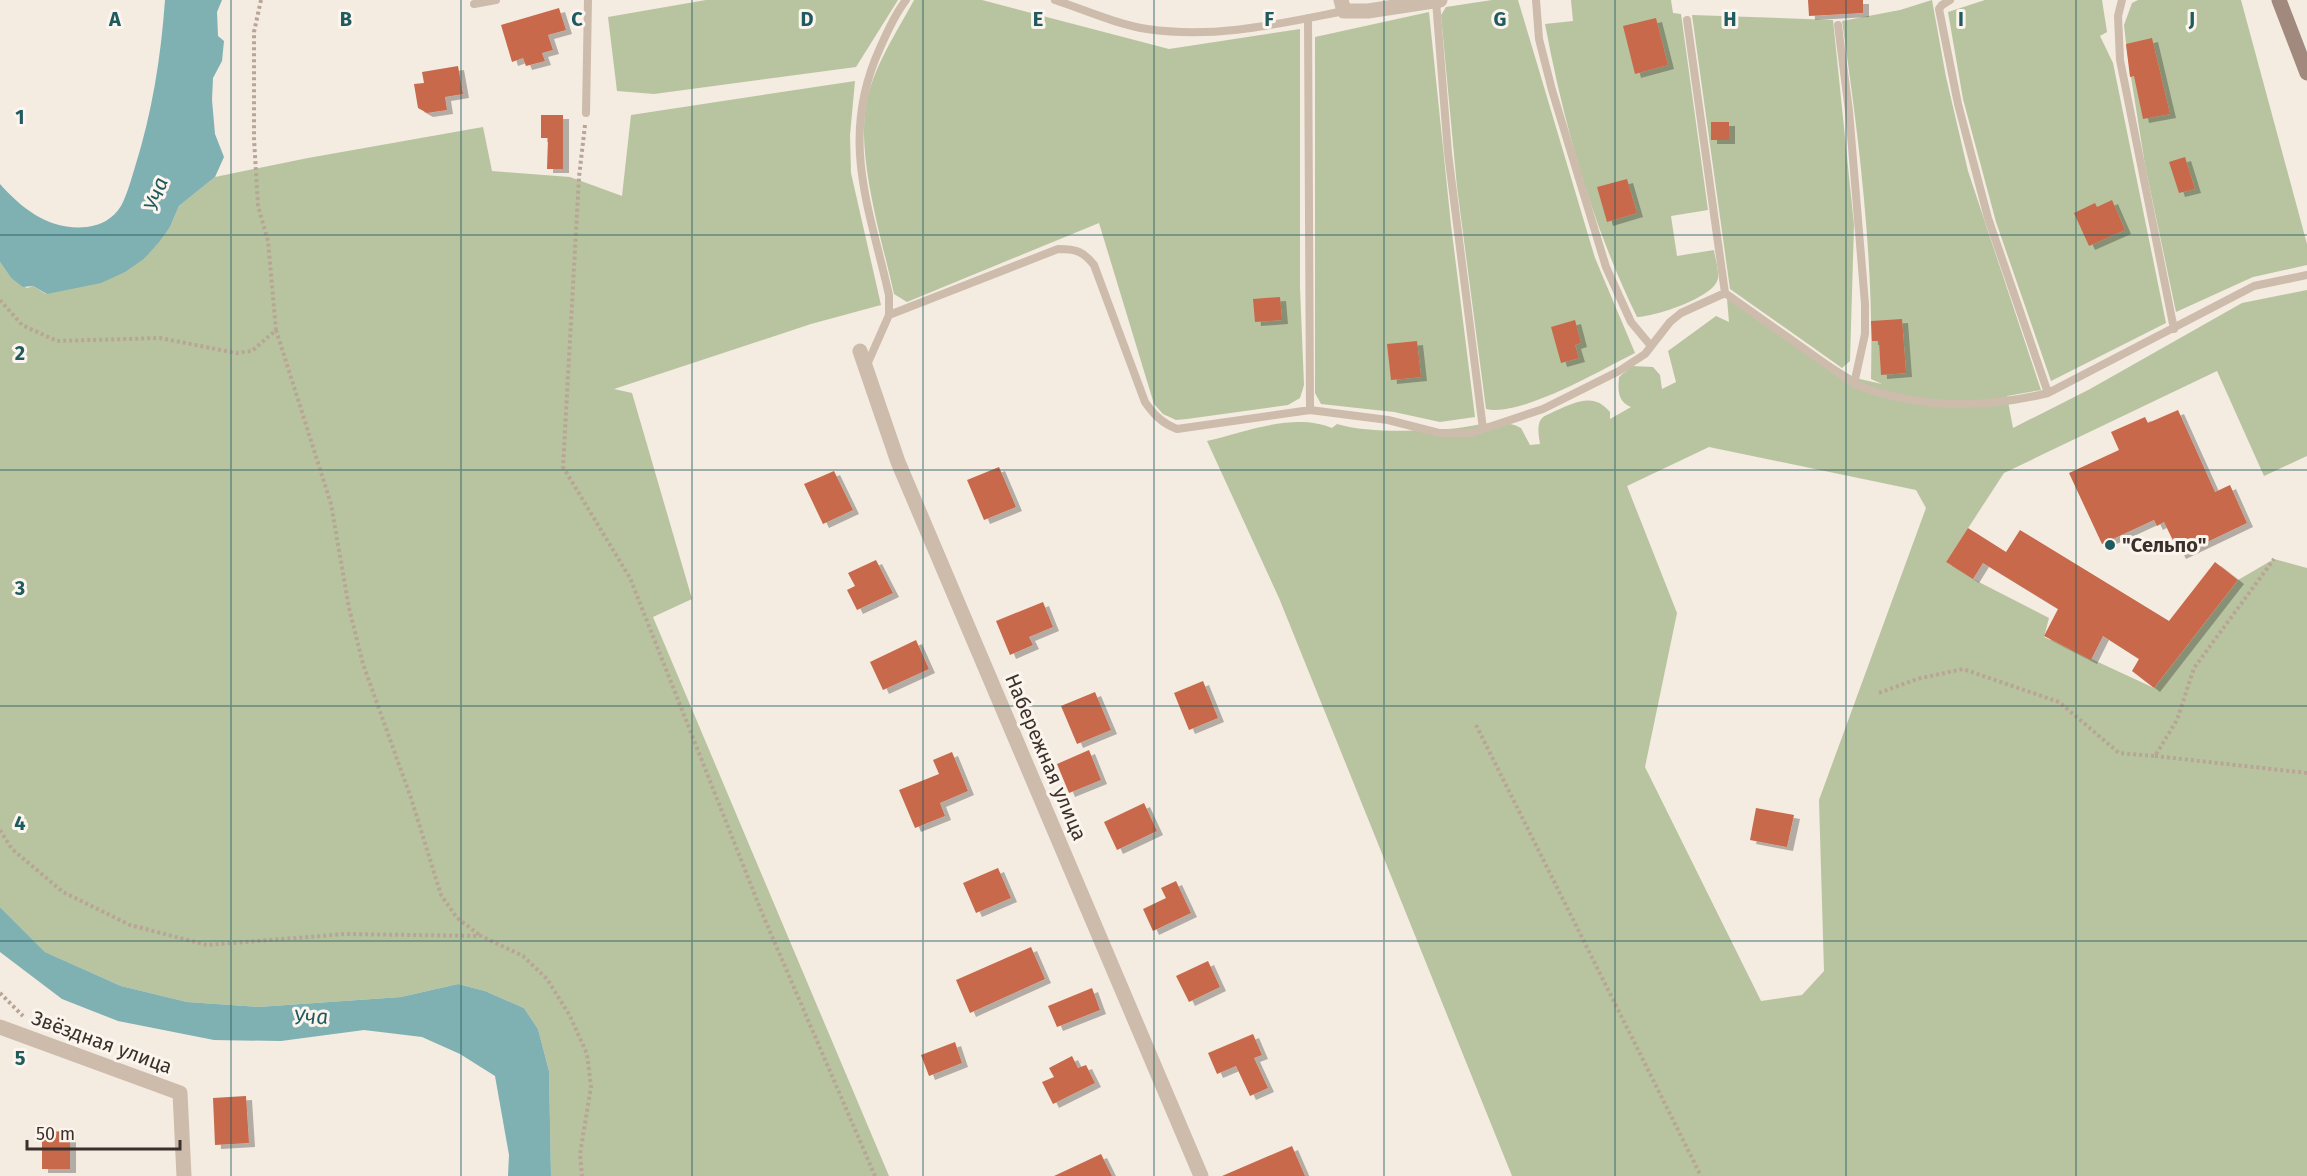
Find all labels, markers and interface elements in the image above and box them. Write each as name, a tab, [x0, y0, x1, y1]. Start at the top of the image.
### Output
text: A	[108, 7, 122, 31]
text: B	[340, 7, 352, 31]
text: C	[571, 7, 583, 31]
text: D	[800, 7, 814, 31]
text: E	[1033, 7, 1043, 31]
text: F	[1264, 7, 1274, 31]
text: G	[1494, 7, 1506, 31]
text: H	[1723, 7, 1737, 31]
text: I	[1958, 7, 1964, 31]
text: J	[2188, 7, 2195, 31]
text: 1	[15, 105, 25, 129]
water label: Уча	[138, 174, 174, 214]
text: 2	[15, 341, 25, 365]
place label: "Сельпо"	[2122, 533, 2206, 557]
marker: "Сельпо"	[2103, 538, 2117, 552]
text: 3	[14, 576, 25, 600]
street label: Набережная улица	[1000, 670, 1092, 844]
text: 4	[14, 811, 26, 835]
water label: Уча	[294, 1004, 328, 1030]
street label: Звёздная улица	[28, 1005, 176, 1079]
text: 5	[15, 1046, 26, 1070]
scale bar	[27, 1113, 180, 1151]
text: 50 m	[36, 1123, 75, 1145]

